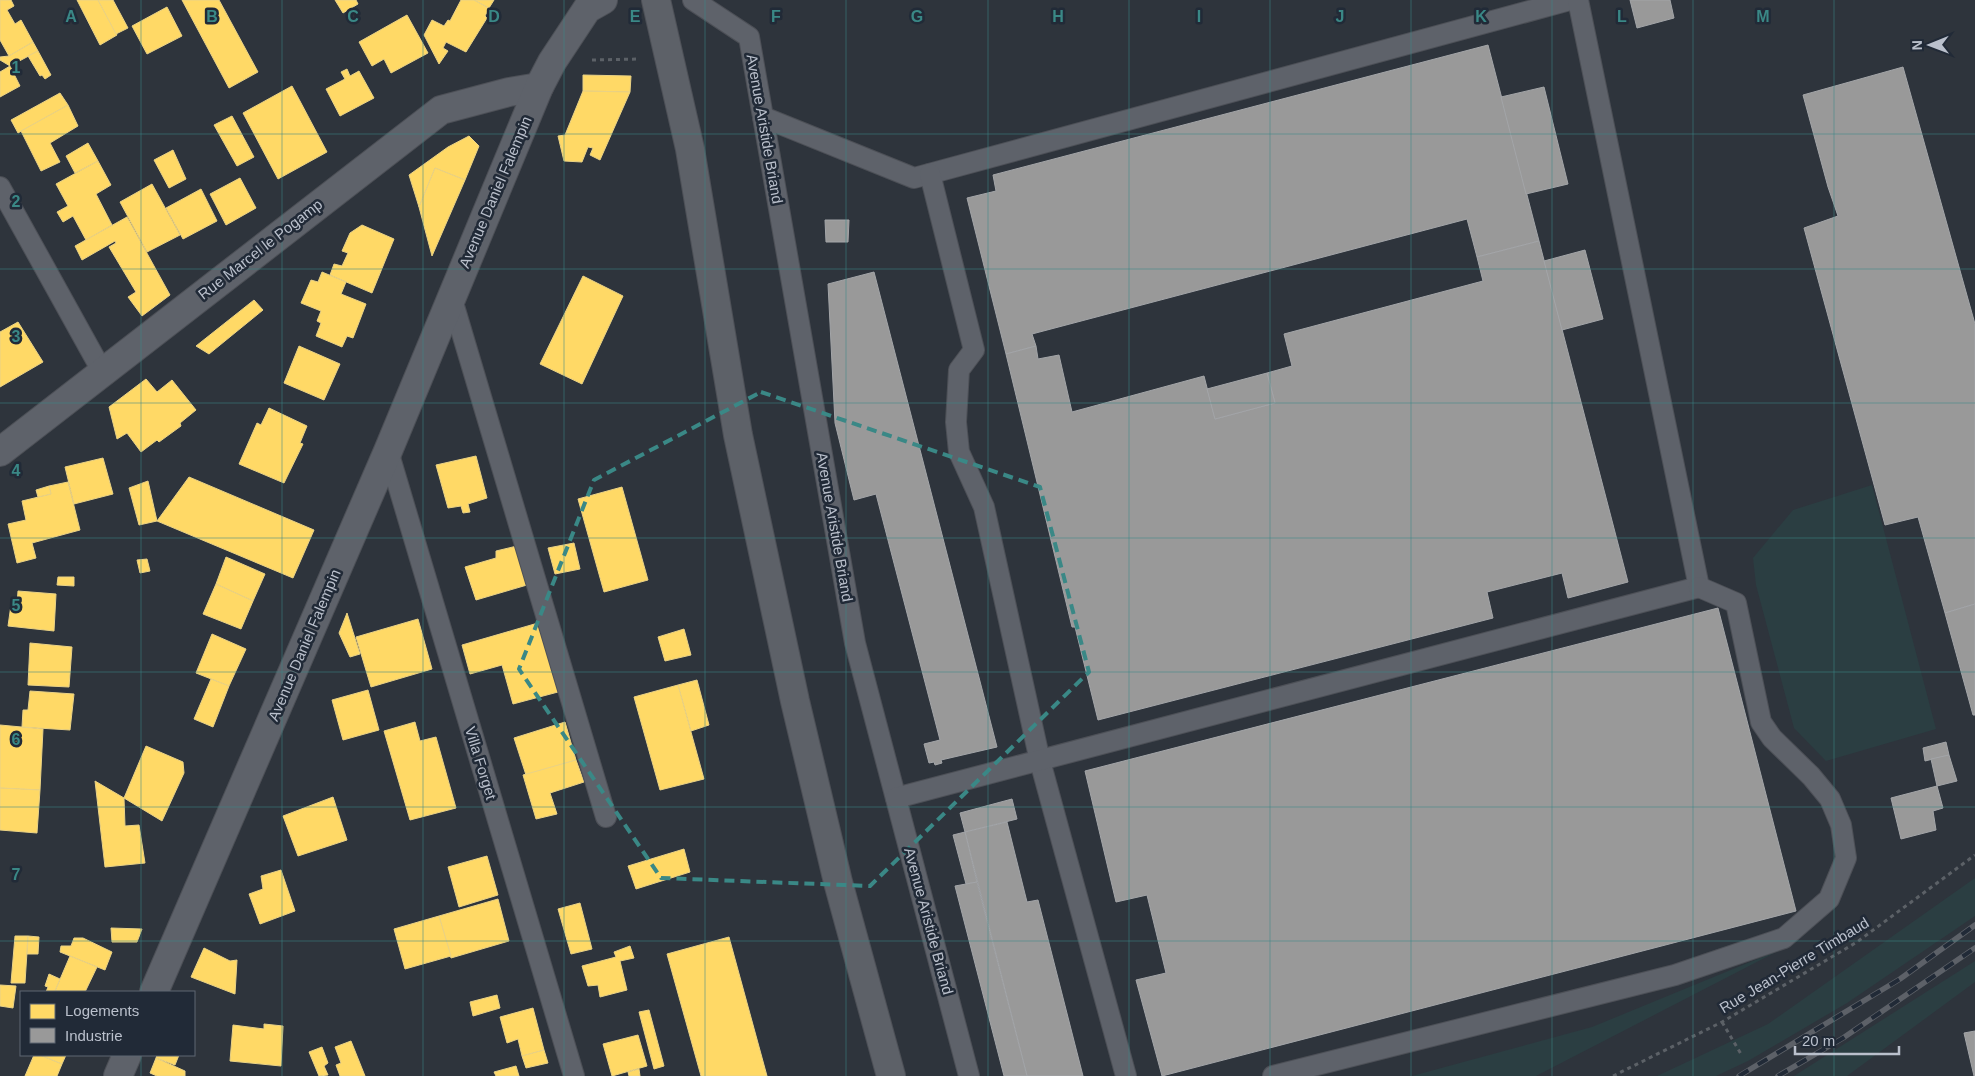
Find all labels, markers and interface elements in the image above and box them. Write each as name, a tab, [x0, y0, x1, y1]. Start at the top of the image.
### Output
text: A	[65, 8, 77, 25]
text: B	[206, 8, 218, 25]
text: C	[347, 8, 359, 25]
text: D	[488, 8, 500, 25]
text: E	[630, 8, 641, 25]
text: F	[771, 8, 781, 25]
text: G	[911, 8, 923, 25]
text: H	[1052, 8, 1064, 25]
text: I	[1197, 8, 1201, 25]
text: J	[1336, 8, 1344, 25]
text: K	[1475, 8, 1487, 25]
text: L	[1617, 8, 1627, 25]
text: M	[1756, 8, 1770, 25]
north arrow	[1905, 20, 1955, 70]
text: N	[1909, 40, 1925, 50]
street label: Avenue Aristide Briand	[743, 53, 787, 205]
text: 1	[12, 59, 21, 76]
street label: Avenue Daniel Falempin	[455, 114, 535, 270]
text: 2	[12, 193, 21, 210]
street label: Rue Marcel le Pogamp	[195, 195, 325, 303]
text: 3	[12, 328, 21, 345]
street label: Avenue Aristide Briand	[813, 451, 857, 603]
text: 4	[12, 462, 21, 479]
street label: Avenue Daniel Falempin	[264, 567, 344, 723]
text: 5	[12, 597, 21, 614]
street label: Villa Forget	[462, 724, 500, 802]
text: 6	[12, 731, 21, 748]
street label: Avenue Aristide Briand	[901, 846, 957, 996]
text: 7	[12, 866, 21, 883]
street label: Rue Jean-Pierre Timbaud	[1716, 914, 1872, 1016]
legend	[20, 991, 195, 1056]
text: Logements	[65, 1002, 139, 1019]
scale bar	[1795, 1024, 1899, 1056]
text: Industrie	[65, 1027, 123, 1044]
text: 20 m	[1802, 1032, 1835, 1049]

